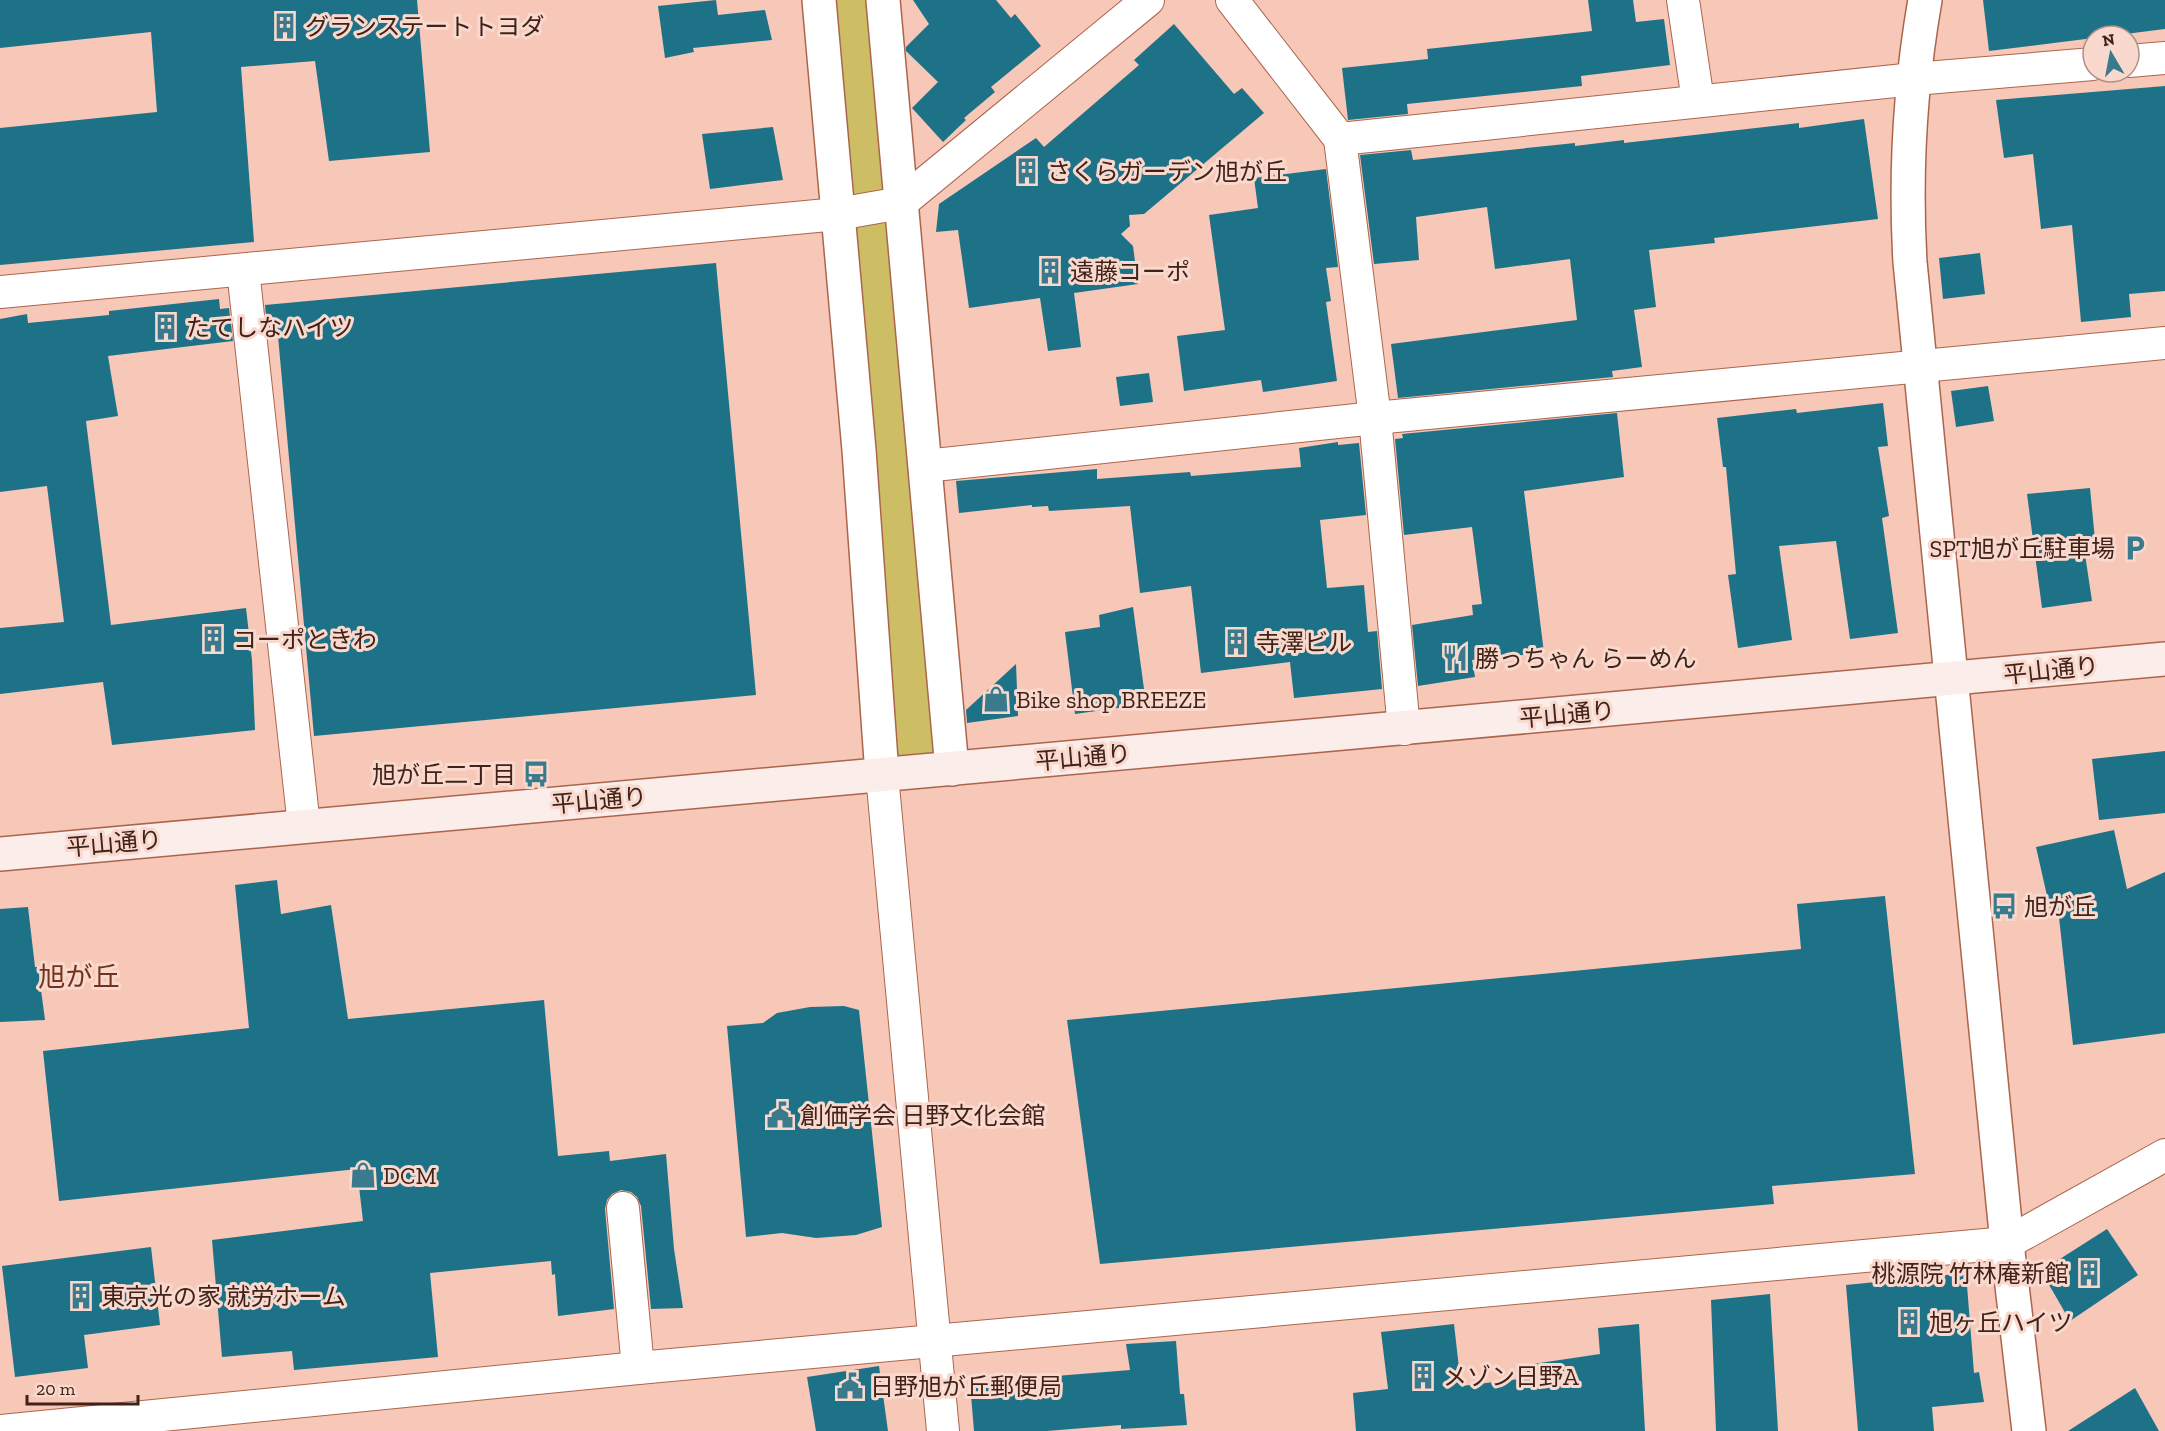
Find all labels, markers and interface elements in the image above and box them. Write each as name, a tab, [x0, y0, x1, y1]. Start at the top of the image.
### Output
building icon: グランステートトヨダ	[270, 11, 300, 41]
place label: グランステートトヨダ	[305, 12, 545, 41]
north arrow	[2081, 24, 2141, 84]
text: N	[2101, 29, 2116, 50]
building icon: さくらガーデン旭が丘	[1012, 156, 1042, 186]
place label: さくらガーデン旭が丘	[1047, 157, 1287, 186]
building icon: 遠藤コーポ	[1035, 256, 1065, 286]
place label: 遠藤コーポ	[1070, 257, 1190, 286]
building icon: たてしなハイツ	[151, 312, 181, 342]
place label: たてしなハイツ	[186, 313, 354, 342]
parking icon: SPT旭が丘駐車場	[2120, 533, 2150, 563]
place label: SPT旭が丘駐車場	[1930, 534, 2115, 563]
building icon: コーポときわ	[198, 624, 228, 654]
place label: コーポときわ	[233, 625, 377, 654]
building icon: 寺澤ビル	[1221, 627, 1251, 657]
place label: 寺澤ビル	[1256, 628, 1352, 657]
restaurant icon: 勝っちゃん らーめん	[1440, 643, 1470, 673]
place label: 勝っちゃん らーめん	[1475, 644, 1696, 673]
street label: 平山通り	[2002, 651, 2100, 689]
shop icon: Bike shop BREEZE	[981, 684, 1011, 714]
place label: Bike shop BREEZE	[1016, 685, 1206, 714]
street label: 平山通り	[1518, 695, 1616, 733]
street label: 平山通り	[1034, 738, 1132, 776]
bus stop icon: 旭が丘二丁目	[521, 759, 551, 789]
place label: 旭が丘二丁目	[372, 760, 516, 789]
street label: 平山通り	[550, 781, 648, 819]
street label: 平山通り	[65, 824, 163, 862]
bus stop icon: 旭が丘	[1989, 891, 2019, 921]
place label: 旭が丘	[2024, 892, 2096, 921]
district label: 旭が丘	[39, 961, 120, 993]
public building icon: 創価学会 日野文化会館	[765, 1100, 795, 1130]
place label: 創価学会 日野文化会館	[800, 1101, 1045, 1130]
shop icon: DCM	[348, 1160, 378, 1190]
place label: DCM	[383, 1161, 437, 1190]
building icon: 桃源院 竹林庵新館	[2074, 1258, 2104, 1288]
place label: 桃源院 竹林庵新館	[1872, 1259, 2069, 1288]
building icon: 東京光の家 就労ホーム	[66, 1281, 96, 1311]
place label: 東京光の家 就労ホーム	[101, 1282, 346, 1311]
building icon: 旭ヶ丘ハイツ	[1894, 1307, 1924, 1337]
place label: 旭ヶ丘ハイツ	[1929, 1308, 2073, 1337]
building icon: メゾン日野A	[1408, 1361, 1438, 1391]
place label: メゾン日野A	[1443, 1362, 1579, 1391]
scale bar	[27, 1368, 138, 1406]
public building icon: 日野旭が丘郵便局	[835, 1371, 865, 1401]
place label: 日野旭が丘郵便局	[870, 1372, 1062, 1401]
text: 20 m	[36, 1378, 76, 1400]

